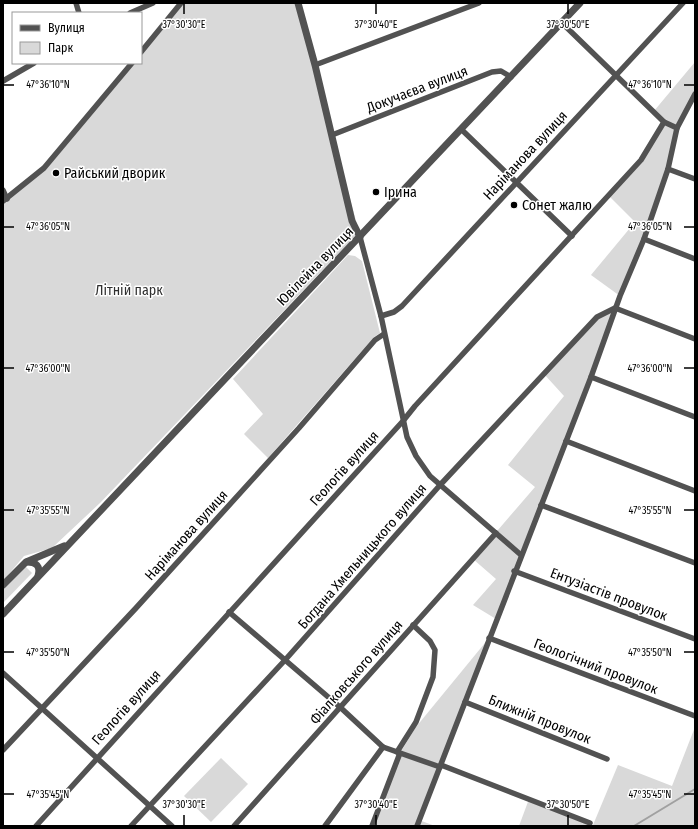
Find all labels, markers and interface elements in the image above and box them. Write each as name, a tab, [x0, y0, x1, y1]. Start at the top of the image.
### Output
legend	[12, 12, 142, 64]
text: 37°30'30"E	[162, 19, 206, 31]
text: 37°30'40"E	[355, 19, 398, 31]
text: 37°30'50"E	[546, 19, 590, 31]
text: Вулиця	[48, 21, 85, 35]
text: Парк	[48, 41, 74, 55]
street label: Докучаєва вулиця	[363, 62, 470, 117]
text: 47°36'10"N	[26, 79, 70, 91]
text: 47°36'10"N	[628, 79, 672, 91]
street label: Наріманова вулиця	[480, 107, 571, 203]
place label: Райський дворик	[64, 165, 166, 182]
marker: Райський дворик	[51, 168, 61, 178]
place label: Ірина	[384, 184, 417, 201]
marker: Ірина	[371, 187, 381, 197]
place label: Сонет жалю	[522, 197, 592, 214]
marker: Сонет жалю	[509, 200, 519, 210]
text: 47°36'05"N	[26, 221, 70, 233]
text: 47°36'05"N	[628, 221, 672, 233]
street label: Ювілейна вулиця	[273, 223, 357, 309]
park label: Літній парк	[95, 282, 163, 299]
text: 47°36'00"N	[26, 363, 70, 375]
text: 47°36'00"N	[628, 363, 672, 375]
street label: Геологів вулиця	[306, 427, 382, 509]
street label: Богдана Хмельницького вулиця	[295, 480, 430, 633]
street label: Наріманова вулиця	[141, 487, 231, 584]
text: 47°35'55"N	[27, 505, 70, 517]
text: 47°35'55"N	[629, 505, 672, 517]
street label: Ентузіастів провулок	[548, 564, 670, 625]
street label: Фіалковського вулиця	[306, 617, 406, 728]
street label: Геологічний провулок	[531, 635, 661, 698]
text: 47°35'50"N	[26, 647, 70, 659]
text: 47°35'50"N	[628, 647, 672, 659]
street label: Геологів вулиця	[88, 666, 164, 748]
street label: Ближній провулок	[486, 691, 594, 748]
text: 47°35'45"N	[27, 789, 69, 801]
text: 47°35'45"N	[629, 789, 671, 801]
text: 37°30'30"E	[162, 799, 206, 811]
text: 37°30'40"E	[355, 799, 398, 811]
text: 37°30'50"E	[546, 799, 590, 811]

